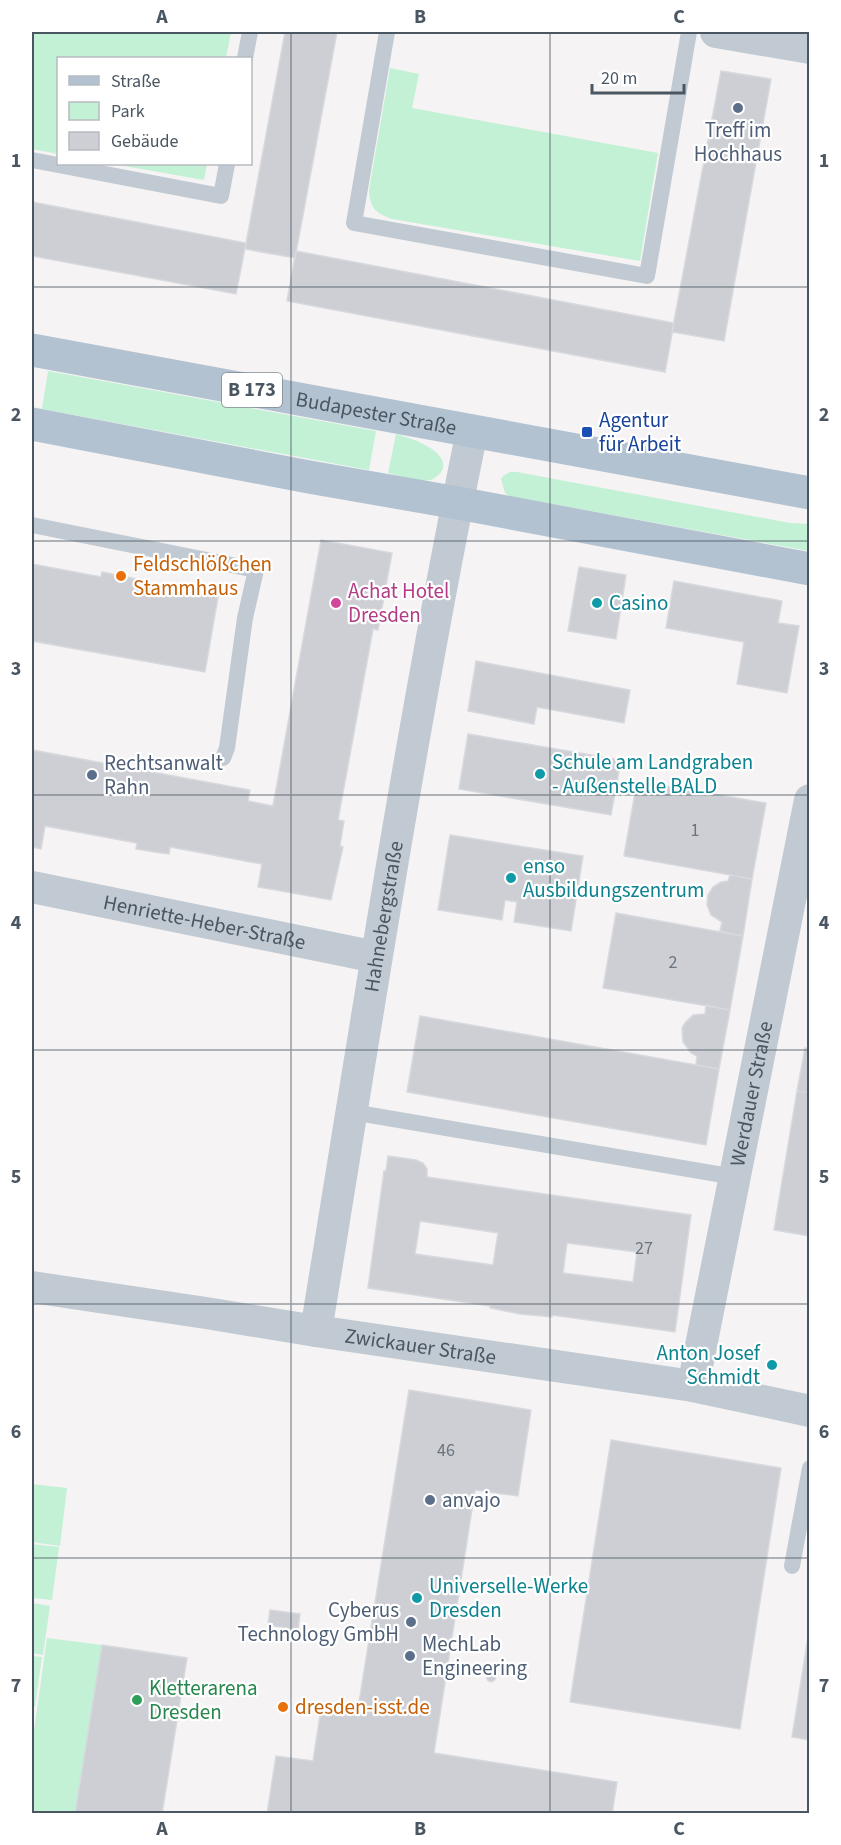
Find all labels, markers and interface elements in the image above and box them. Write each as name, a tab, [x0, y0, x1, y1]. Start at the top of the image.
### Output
text: A	[155, 3, 168, 31]
text: B	[414, 3, 426, 31]
text: C	[673, 3, 685, 31]
legend	[57, 57, 252, 165]
scale bar	[592, 57, 684, 95]
text: 20 m	[601, 66, 637, 91]
text: Straße	[111, 69, 161, 94]
text: Park	[111, 99, 145, 124]
marker: Treff im Hochhaus	[731, 101, 745, 115]
place label: Treff im Hochhaus	[694, 115, 782, 169]
text: Gebäude	[111, 129, 179, 154]
text: 1	[11, 147, 21, 175]
text: 1	[819, 147, 829, 175]
road number: B 173	[222, 373, 282, 407]
street label: Budapester Straße	[293, 384, 459, 443]
text: 2	[11, 401, 21, 429]
text: 2	[819, 401, 829, 429]
place label: Agentur für Arbeit	[599, 405, 681, 459]
marker: Agentur für Arbeit	[580, 425, 594, 439]
place label: Feldschlößchen Stammhaus	[133, 549, 272, 603]
marker: Feldschlößchen Stammhaus	[114, 569, 128, 583]
place label: Achat Hotel Dresden	[348, 576, 449, 630]
place label: Casino	[609, 588, 668, 618]
marker: Achat Hotel Dresden	[329, 596, 343, 610]
marker: Casino	[590, 596, 604, 610]
text: 3	[11, 655, 21, 683]
text: 3	[819, 655, 829, 683]
place label: Schule am Landgraben - Außenstelle BALD	[552, 747, 753, 801]
place label: Rechtsanwalt Rahn	[104, 748, 223, 802]
marker: Schule am Landgraben - Außenstelle BALD	[533, 767, 547, 781]
marker: Rechtsanwalt Rahn	[85, 768, 99, 782]
house number: 1	[691, 818, 699, 843]
street label: Hahnebergstraße	[356, 839, 411, 994]
place label: enso Ausbildungszentrum	[523, 851, 704, 905]
marker: enso Ausbildungszentrum	[504, 871, 518, 885]
street label: Henriette-Heber-Straße	[101, 887, 308, 957]
text: 4	[11, 909, 22, 937]
text: 4	[819, 909, 830, 937]
house number: 2	[669, 950, 678, 975]
street label: Werdauer Straße	[722, 1019, 780, 1169]
text: 5	[11, 1163, 21, 1191]
text: 5	[819, 1163, 829, 1191]
house number: 27	[635, 1236, 653, 1261]
street label: Zwickauer Straße	[343, 1320, 498, 1372]
place label: Anton Josef Schmidt	[657, 1338, 761, 1392]
marker: Anton Josef Schmidt	[765, 1358, 779, 1372]
text: 6	[11, 1418, 21, 1446]
text: 6	[819, 1418, 829, 1446]
house number: 46	[437, 1438, 455, 1463]
place label: anvajo	[442, 1485, 501, 1515]
marker: anvajo	[423, 1493, 437, 1507]
place label: Universelle-Werke Dresden	[429, 1571, 588, 1625]
marker: Universelle-Werke Dresden	[410, 1591, 424, 1605]
place label: Cyberus Technology GmbH	[238, 1595, 399, 1649]
marker: Cyberus Technology GmbH	[404, 1615, 418, 1629]
place label: MechLab Engineering	[422, 1629, 528, 1683]
marker: MechLab Engineering	[403, 1649, 417, 1663]
text: 7	[11, 1672, 21, 1700]
text: 7	[819, 1672, 829, 1700]
place label: Kletterarena Dresden	[149, 1673, 258, 1727]
place label: dresden-isst.de	[295, 1692, 430, 1722]
marker: Kletterarena Dresden	[130, 1693, 144, 1707]
marker: dresden-isst.de	[276, 1700, 290, 1714]
text: A	[155, 1815, 168, 1843]
text: B	[414, 1815, 426, 1843]
text: C	[673, 1815, 685, 1843]

